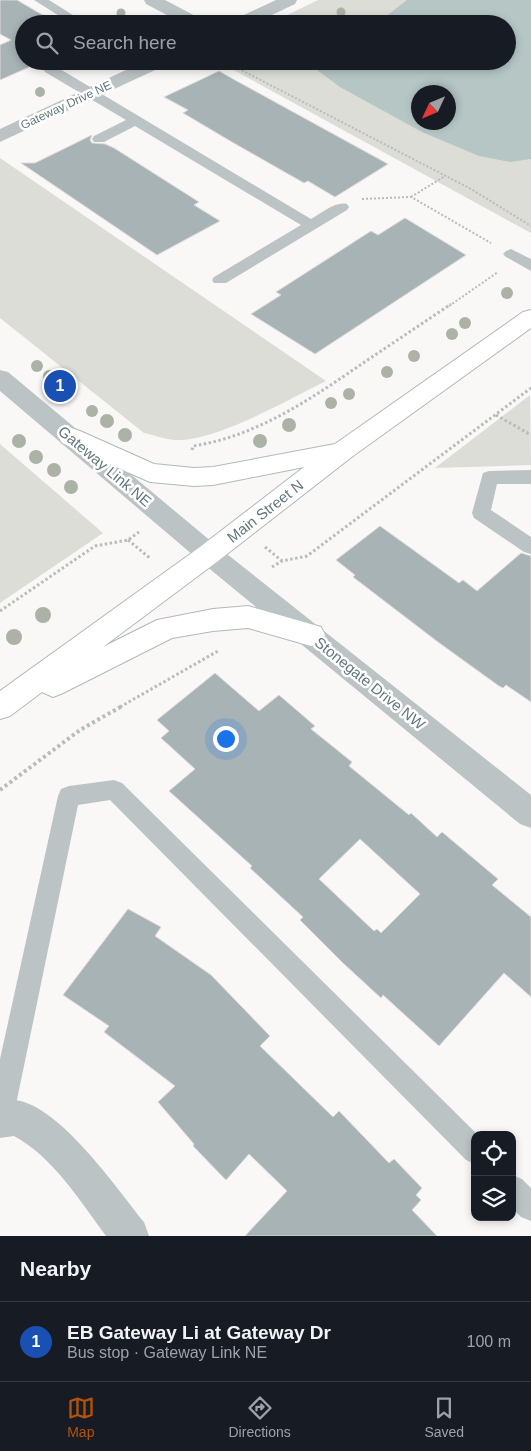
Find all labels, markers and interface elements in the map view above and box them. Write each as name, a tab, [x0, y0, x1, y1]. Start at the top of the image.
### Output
search box	[15, 15, 516, 70]
icon: search	[33, 29, 61, 57]
text: Search here	[73, 32, 177, 53]
street label: Gateway Drive NE	[18, 78, 114, 132]
north arrow	[411, 85, 456, 130]
pin: 1	[44, 367, 76, 405]
street label: Gateway Link NE	[55, 422, 155, 510]
street label: Main Street N	[224, 476, 306, 546]
street label: Stonegate Drive NW	[312, 633, 429, 733]
your location	[213, 726, 239, 752]
map controls	[471, 1131, 516, 1221]
button: locate	[471, 1131, 516, 1176]
button: layers	[471, 1176, 516, 1221]
text: Nearby	[20, 1257, 91, 1280]
text: EB Gateway Li at Gateway Dr	[67, 1322, 331, 1343]
text: 1	[32, 1333, 40, 1350]
text: 100 m	[467, 1333, 511, 1350]
text: Bus stop · Gateway Link NE	[67, 1344, 267, 1361]
tab: Map	[67, 1394, 95, 1440]
tab: Directions	[229, 1394, 291, 1440]
tab: Saved	[424, 1394, 464, 1440]

